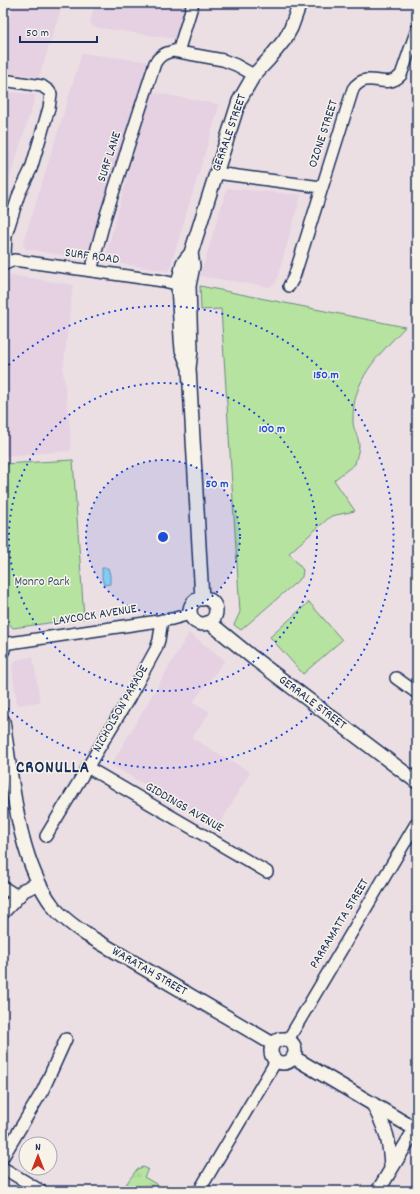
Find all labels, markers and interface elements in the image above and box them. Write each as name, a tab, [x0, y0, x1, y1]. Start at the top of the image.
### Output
scale bar	[20, 18, 97, 44]
text: 50 m	[26, 25, 49, 42]
street label: GERRALE STREET	[208, 92, 252, 174]
street label: OZONE STREET	[304, 98, 344, 170]
street label: SURF LANE	[93, 129, 127, 185]
street label: SURF ROAD	[64, 244, 121, 270]
text: 150 m	[313, 367, 339, 384]
text: 100 m	[259, 421, 285, 438]
text: 50 m	[205, 476, 229, 493]
centre of rings	[156, 530, 170, 544]
park label: Monro Park	[14, 573, 70, 592]
street label: LAYCOCK AVENUE	[52, 600, 138, 632]
street label: NICHOLSON PARADE	[88, 662, 154, 756]
street label: GERRALE STREET	[274, 671, 350, 735]
district label: CRONULLA	[16, 757, 90, 781]
street label: GIDDINGS AVENUE	[141, 778, 227, 838]
street label: PARRAMATTA STREET	[306, 875, 374, 973]
street label: WARATAH STREET	[108, 943, 190, 1001]
north arrow	[18, 1136, 58, 1176]
text: N	[35, 1140, 41, 1156]

